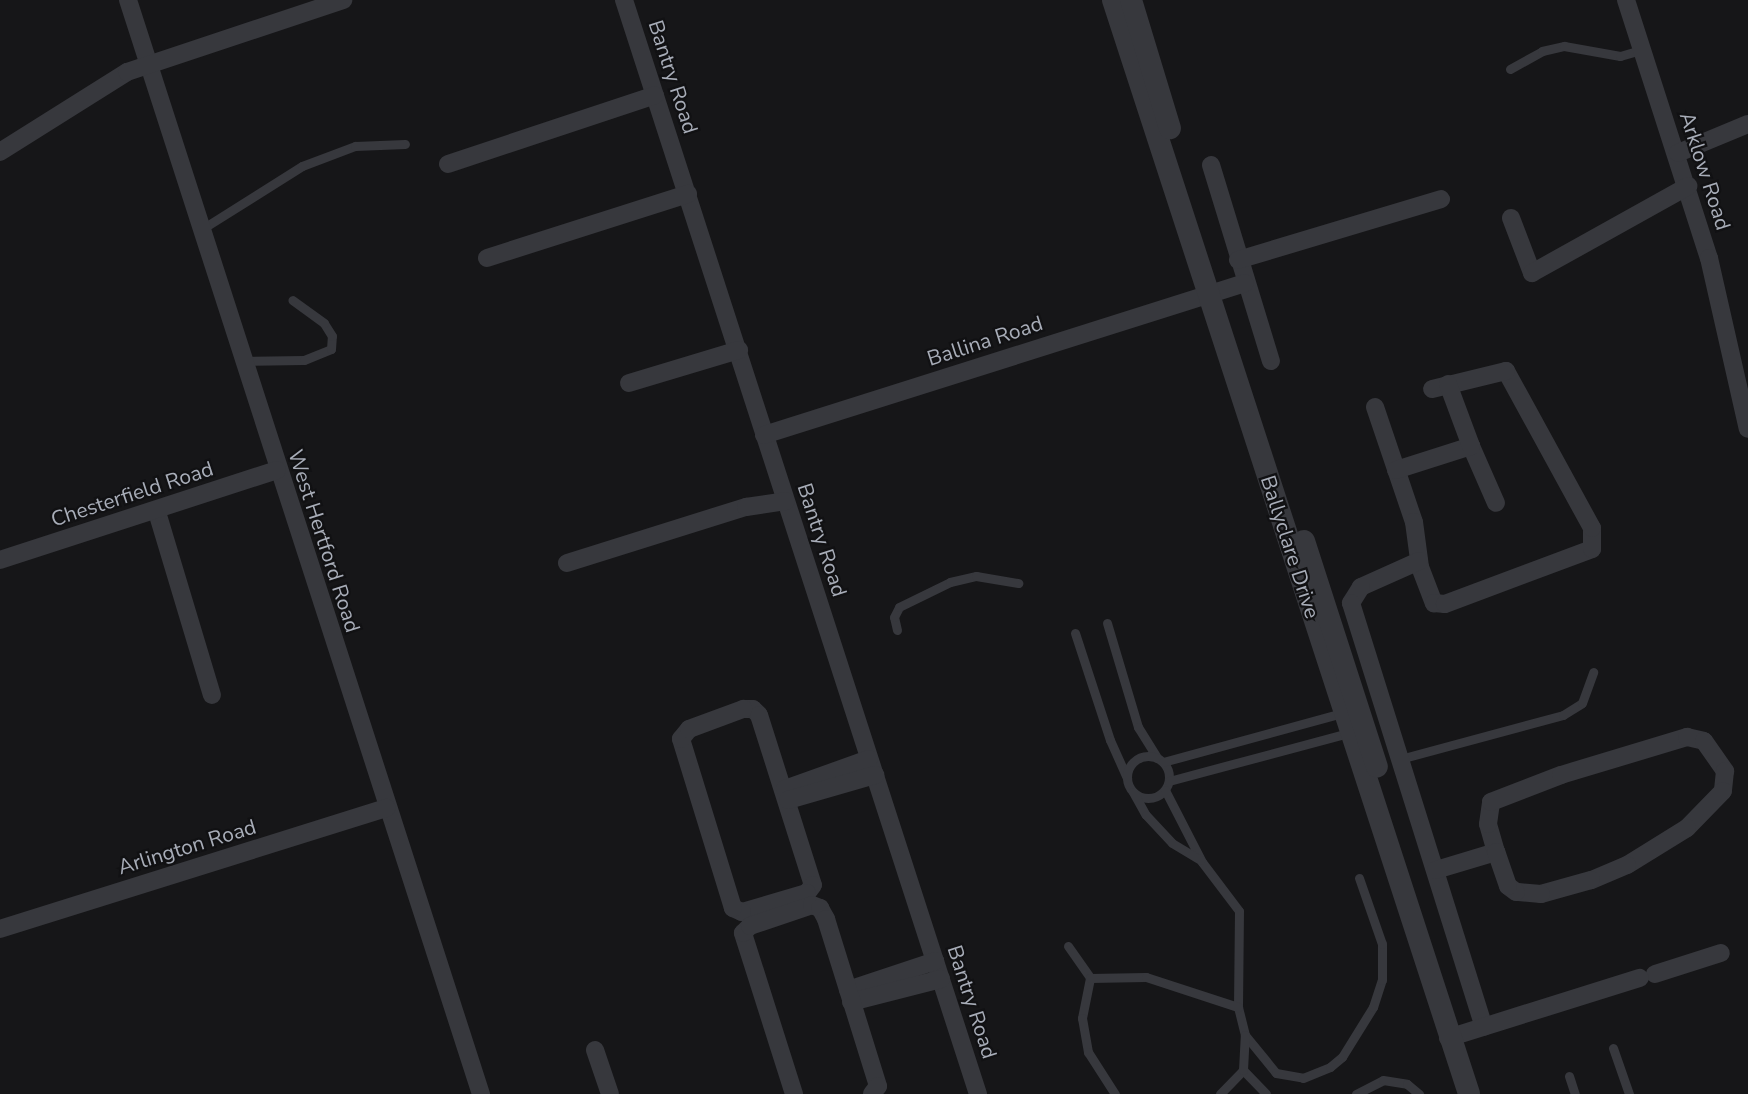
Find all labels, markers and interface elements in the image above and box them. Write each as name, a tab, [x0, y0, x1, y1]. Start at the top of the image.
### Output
street label: Bantry Road	[643, 17, 703, 137]
street label: Arklow Road	[1674, 109, 1736, 233]
street label: Ballina Road	[924, 310, 1046, 372]
street label: West Hertford Road	[283, 446, 365, 636]
street label: Chesterfield Road	[48, 456, 216, 532]
street label: Ballyclare Drive	[1255, 472, 1325, 622]
street label: Bantry Road	[792, 480, 852, 600]
street label: Arlington Road	[115, 814, 259, 880]
street label: Bantry Road	[942, 942, 1002, 1062]

